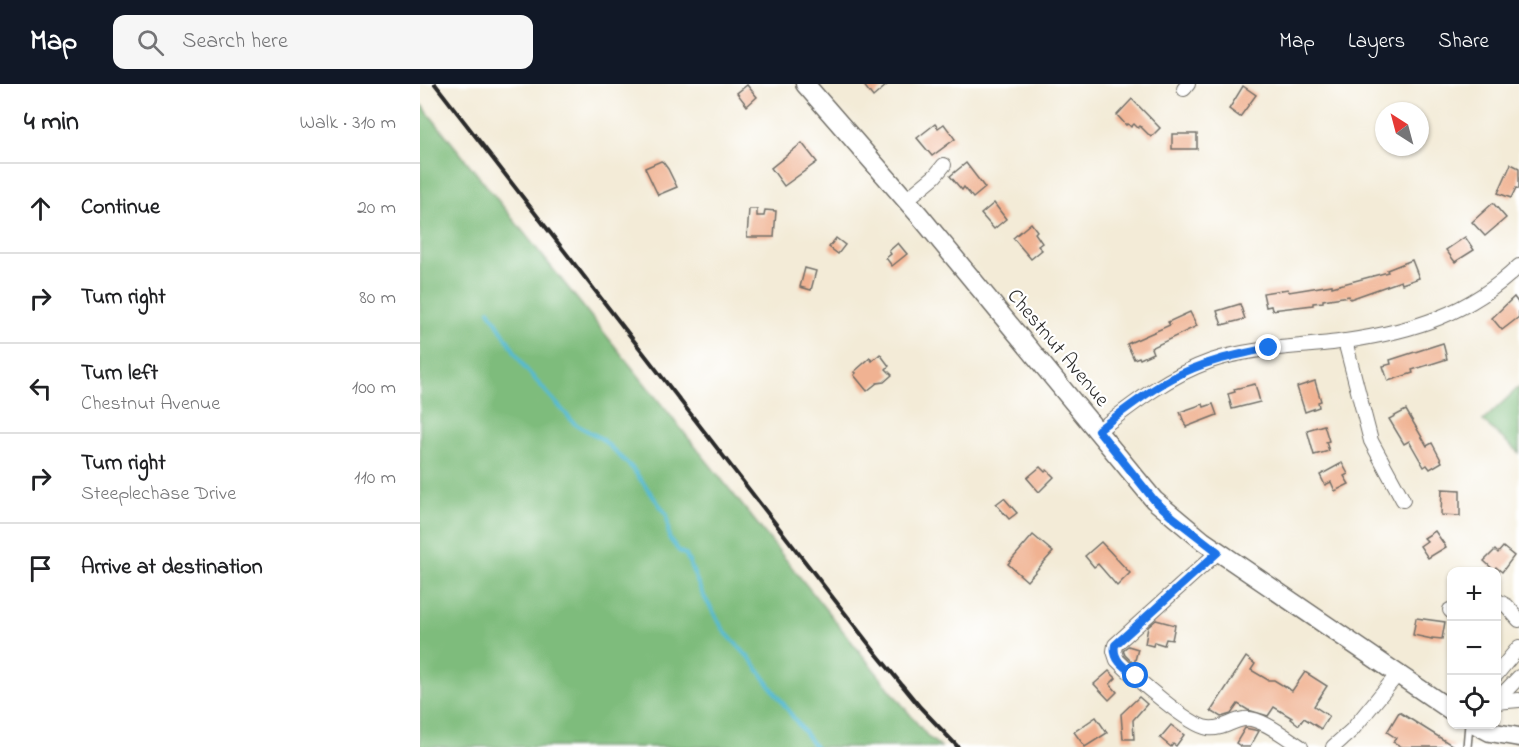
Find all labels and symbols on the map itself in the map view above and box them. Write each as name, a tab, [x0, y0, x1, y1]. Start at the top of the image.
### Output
north arrow	[1375, 102, 1429, 156]
street label: Chestnut Avenue	[999, 283, 1116, 414]
route end	[1255, 334, 1281, 360]
route start	[1122, 662, 1148, 688]

